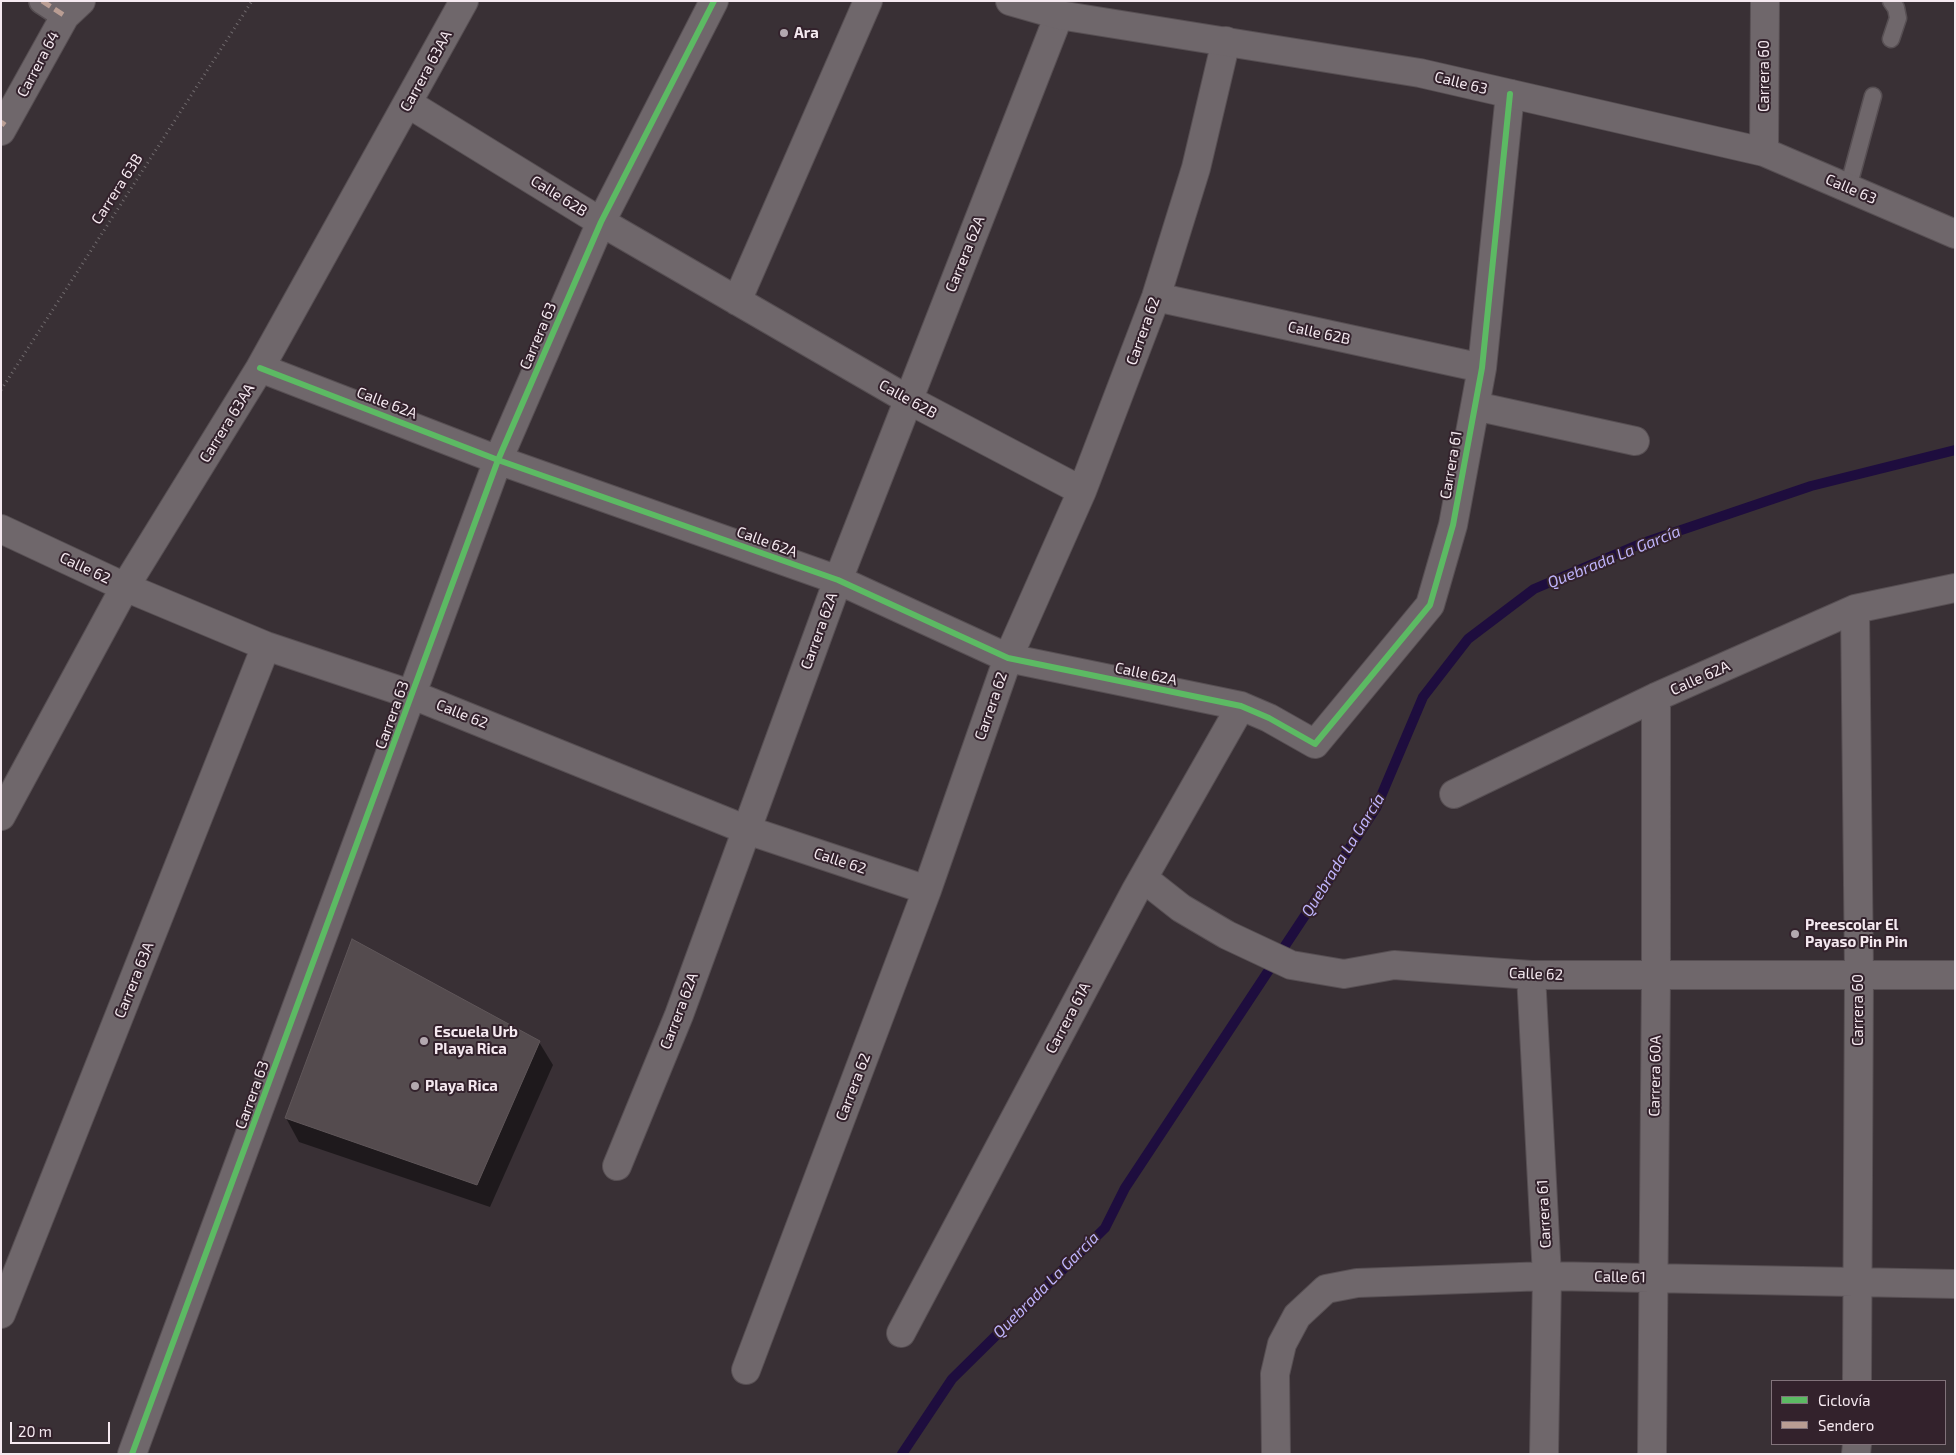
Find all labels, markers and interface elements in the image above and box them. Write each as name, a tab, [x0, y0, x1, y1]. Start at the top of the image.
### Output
place label: Ara	[794, 24, 819, 42]
street label: Carrera 63AA	[396, 27, 456, 115]
marker: Ara	[778, 27, 790, 39]
street label: Carrera 64	[13, 28, 63, 100]
street label: Carrera 60	[1755, 40, 1773, 112]
street label: Calle 63	[1433, 68, 1489, 98]
street label: Carrera 63B	[88, 150, 146, 228]
street label: Calle 63	[1823, 170, 1879, 208]
street label: Calle 62B	[527, 172, 591, 220]
street label: Carrera 62A	[942, 213, 988, 295]
street label: Carrera 62	[1122, 294, 1164, 368]
street label: Carrera 63	[516, 300, 560, 372]
street label: Calle 62B	[1286, 318, 1352, 348]
street label: Calle 62B	[876, 376, 940, 422]
street label: Carrera 63AA	[196, 380, 258, 466]
street label: Calle 62A	[354, 383, 420, 423]
street label: Carrera 61	[1436, 430, 1466, 500]
water label: Quebrada La García	[1545, 522, 1683, 592]
street label: Calle 62A	[734, 523, 800, 561]
street label: Calle 62	[57, 548, 113, 588]
street label: Carrera 62A	[797, 590, 841, 672]
street label: Calle 62A	[1667, 657, 1733, 699]
street label: Calle 62A	[1113, 659, 1179, 689]
street label: Carrera 62	[971, 669, 1011, 743]
street label: Carrera 63	[371, 678, 413, 752]
street label: Calle 62	[434, 696, 490, 732]
water label: Quebrada La García	[1297, 790, 1389, 920]
street label: Calle 62	[811, 844, 869, 878]
place label: Preescolar El Payaso Pin Pin	[1805, 916, 1908, 951]
marker: Preescolar El Payaso Pin Pin	[1789, 928, 1801, 940]
street label: Carrera 63A	[111, 939, 157, 1021]
street label: Calle 62	[1509, 964, 1563, 984]
street label: Carrera 62A	[656, 970, 702, 1052]
street label: Carrera 60	[1849, 974, 1867, 1046]
street label: Carrera 61A	[1042, 979, 1094, 1057]
place label: Escuela Urb Playa Rica	[434, 1023, 518, 1058]
marker: Escuela Urb Playa Rica	[418, 1035, 430, 1047]
street label: Carrera 60A	[1645, 1035, 1665, 1117]
street label: Carrera 62	[832, 1051, 874, 1123]
street label: Carrera 63	[231, 1058, 273, 1132]
place label: Playa Rica	[425, 1077, 498, 1095]
marker: Playa Rica	[409, 1080, 421, 1092]
street label: Carrera 61	[1533, 1179, 1555, 1249]
water label: Quebrada La García	[989, 1228, 1103, 1342]
street label: Calle 61	[1594, 1268, 1646, 1286]
legend	[1771, 1380, 1946, 1445]
text: Ciclovía	[1818, 1391, 1870, 1409]
scale bar	[12, 1412, 112, 1444]
text: Sendero	[1818, 1416, 1874, 1434]
text: 20 m	[18, 1422, 52, 1440]

